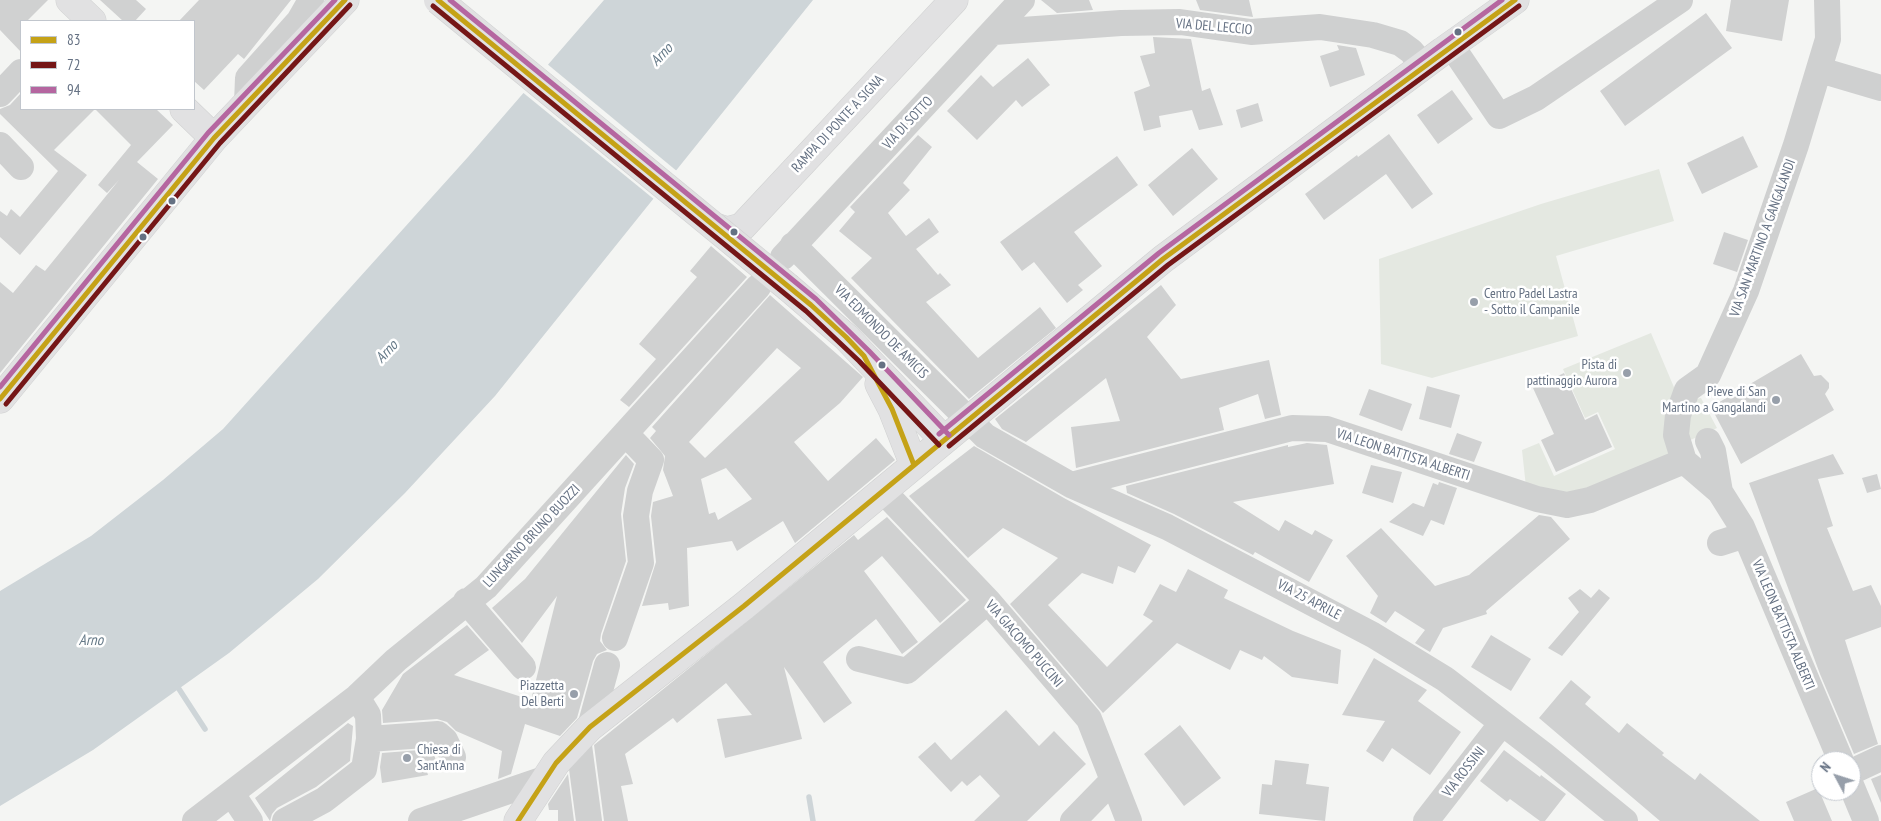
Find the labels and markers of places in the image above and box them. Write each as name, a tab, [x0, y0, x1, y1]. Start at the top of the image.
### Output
unlabelled marker	[1453, 27, 1463, 37]
unlabelled marker	[167, 196, 177, 206]
unlabelled marker	[729, 227, 739, 237]
unlabelled marker	[138, 232, 148, 242]
place label: Centro Padel Lastra - Sotto il Campanile	[1484, 286, 1580, 318]
marker: Centro Padel Lastra - Sotto il Campanile	[1468, 296, 1480, 308]
place label: Pista di pattinaggio Aurora	[1527, 357, 1617, 390]
unlabelled marker	[877, 360, 887, 370]
marker: Pista di pattinaggio Aurora	[1621, 367, 1633, 379]
place label: Pieve di San Martino a Gangalandi	[1662, 384, 1766, 417]
marker: Pieve di San Martino a Gangalandi	[1770, 394, 1782, 406]
place label: Piazzetta Del Berti	[520, 678, 564, 710]
marker: Piazzetta Del Berti	[568, 688, 580, 700]
place label: Chiesa di Sant'Anna	[417, 742, 464, 774]
marker: Chiesa di Sant'Anna	[401, 752, 413, 764]

